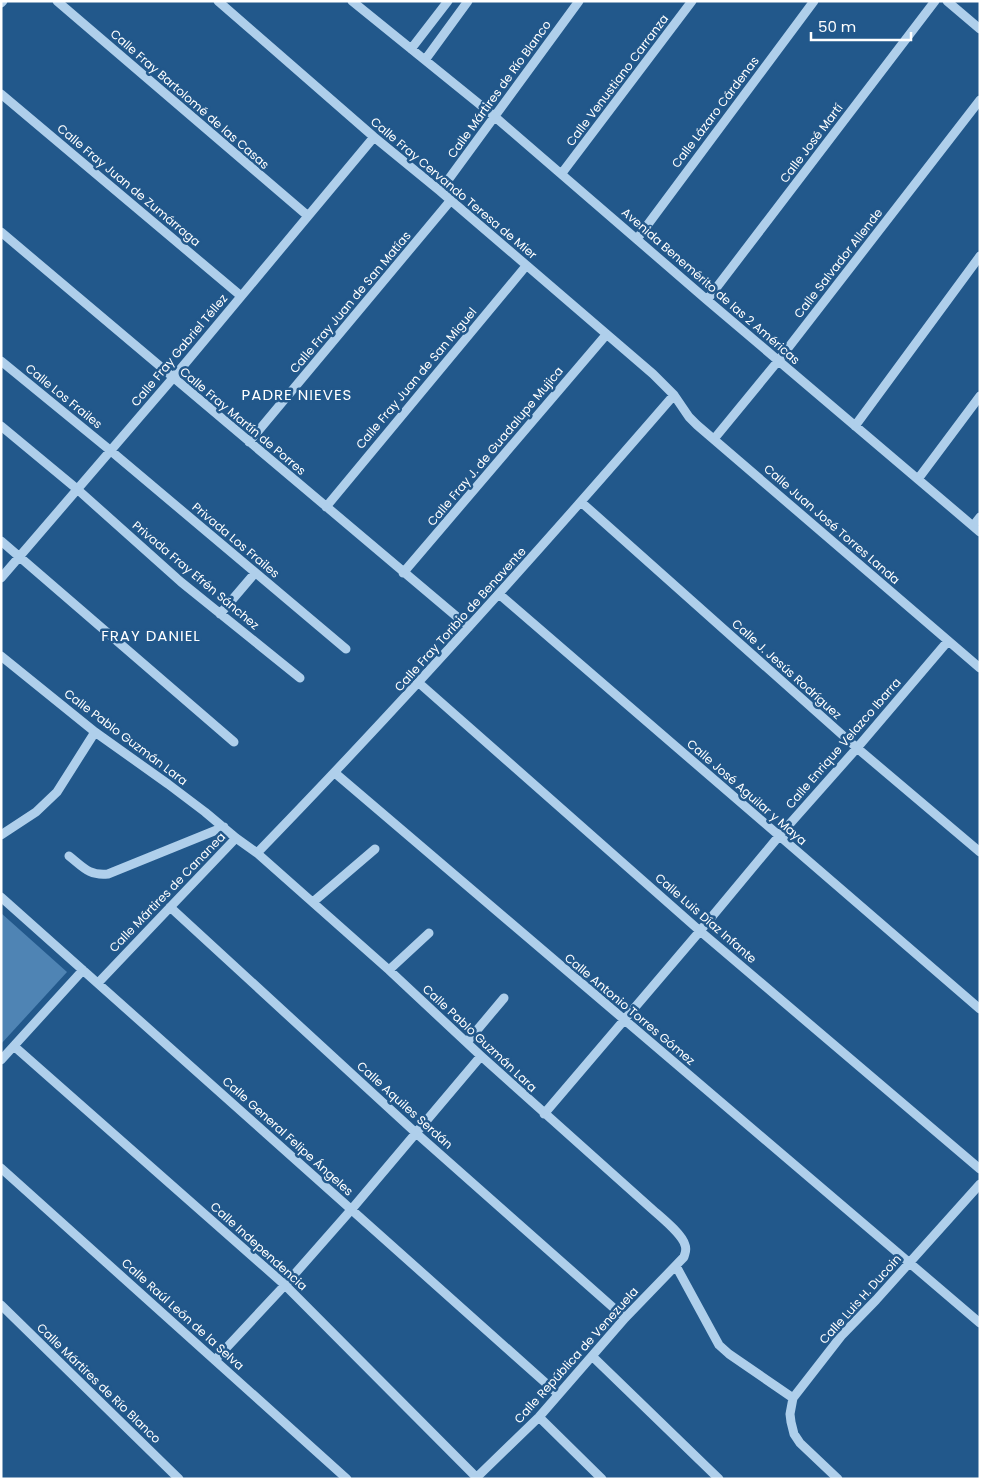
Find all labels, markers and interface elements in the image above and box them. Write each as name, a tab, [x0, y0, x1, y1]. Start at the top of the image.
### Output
scale bar	[811, 10, 911, 42]
street label: Calle Venustiano Carranza	[562, 11, 672, 149]
street label: Calle Mártires de Río Blanco	[443, 16, 555, 161]
text: 50 m	[818, 16, 856, 37]
street label: Calle Fray Bartolomé de las Casas	[107, 25, 273, 173]
street label: Calle Lázaro Cárdenas	[667, 53, 763, 171]
street label: Calle José Martí	[776, 100, 846, 186]
street label: Calle Fray Cervando Teresa de Mier	[367, 113, 541, 263]
street label: Calle Fray Juan de Zumárraga	[54, 120, 204, 250]
street label: Avenida Benemérito de las 2 Américas	[618, 204, 804, 368]
street label: Calle Salvador Allende	[790, 205, 886, 321]
street label: Calle Fray Juan de San Matías	[285, 227, 415, 377]
street label: Calle Fray Gabriel Téllez	[127, 290, 231, 410]
street label: Calle Fray Juan de San Miguel	[352, 304, 480, 452]
street label: Calle Los Frailes	[22, 360, 106, 432]
street label: Calle Fray Martín de Porres	[176, 363, 310, 479]
street label: Calle Fray J. de Guadalupe Mujica	[423, 363, 567, 529]
district label: PADRE NIEVES	[242, 384, 352, 405]
street label: Calle Juan José Torres Landa	[760, 460, 904, 588]
street label: Privada Los Frailes	[189, 498, 283, 582]
street label: Privada Fray Efrén Sánchez	[129, 517, 263, 633]
street label: Calle Fray Toribio de Benavente	[390, 543, 530, 695]
street label: Calle J. Jesús Rodríguez	[728, 615, 846, 723]
district label: FRAY DANIEL	[101, 625, 201, 646]
street label: Calle Enrique Velazco Ibarra	[781, 674, 905, 812]
street label: Calle Pablo Guzmán Lara	[61, 685, 191, 789]
street label: Calle José Aguilar y Maya	[683, 735, 811, 849]
street label: Calle Mártires de Cananea	[105, 828, 229, 956]
street label: Calle Luis Díaz Infante	[652, 869, 760, 967]
street label: Calle Antonio Torres Gómez	[561, 949, 699, 1069]
street label: Calle Pablo Guzmán Lara	[419, 980, 541, 1096]
street label: Calle Aquiles Serdán	[353, 1057, 457, 1153]
street label: Calle General Felipe Ángeles	[219, 1073, 357, 1199]
street label: Calle Independencia	[207, 1198, 311, 1294]
street label: Calle Luis H. Ducoin	[815, 1251, 905, 1347]
street label: Calle Raúl León de la Selva	[118, 1254, 248, 1374]
street label: Calle República de Venezuela	[510, 1283, 642, 1427]
street label: Calle Mártires de Río Blanco	[33, 1319, 165, 1447]

